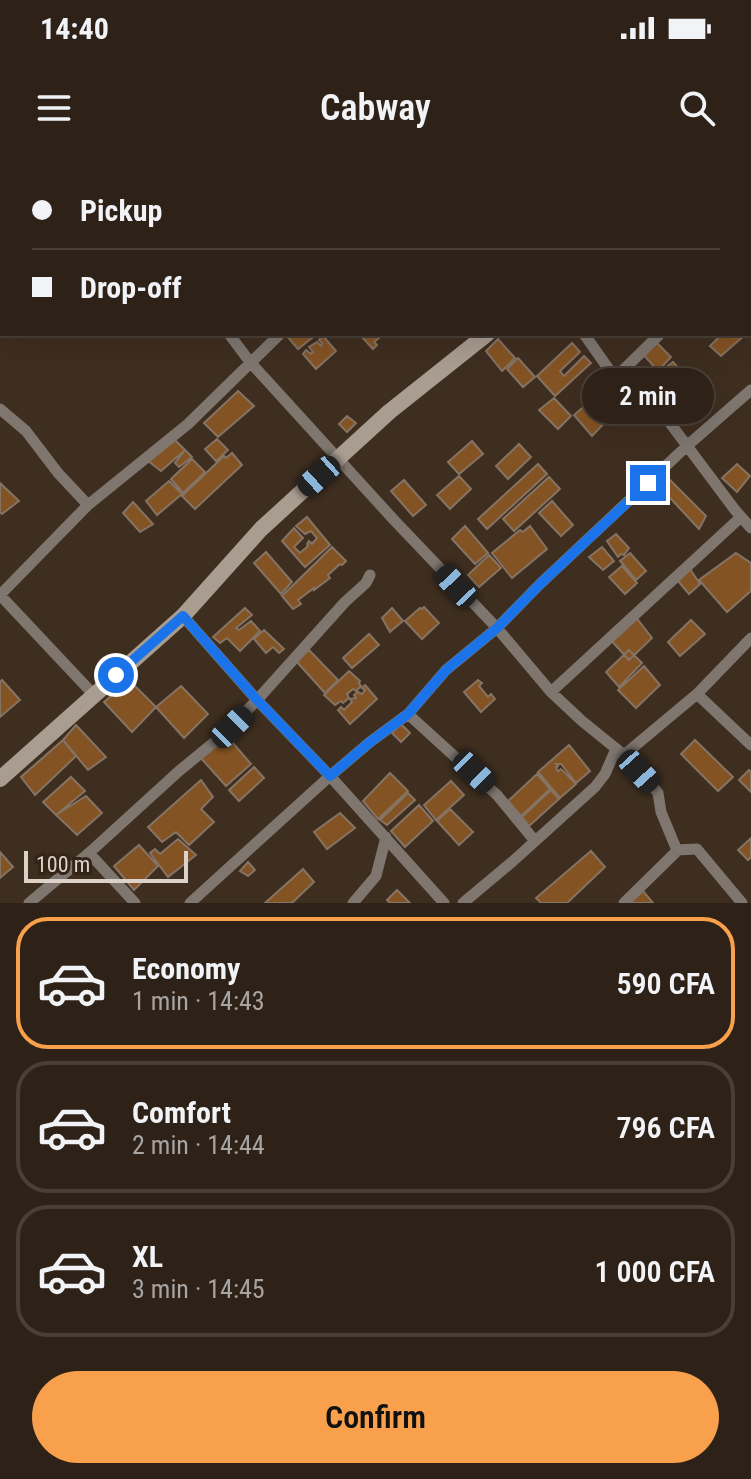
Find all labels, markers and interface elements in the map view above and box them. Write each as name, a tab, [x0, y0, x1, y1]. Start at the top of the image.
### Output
text: 14:40	[40, 11, 109, 46]
icon: menu	[32, 86, 76, 130]
icon: search	[675, 86, 719, 130]
text: Cabway	[320, 87, 431, 129]
text: Pickup	[80, 193, 162, 228]
text: Drop-off	[80, 270, 182, 305]
callout: 2 min	[582, 367, 714, 423]
text: 2 min	[619, 381, 677, 411]
car	[293, 451, 345, 501]
route end	[630, 465, 666, 501]
car	[431, 560, 481, 612]
route start	[98, 657, 134, 693]
car	[207, 702, 257, 752]
car	[614, 745, 664, 797]
car	[448, 747, 500, 797]
scale bar	[24, 847, 188, 883]
text: 100 m	[36, 852, 90, 877]
icon: car	[36, 947, 108, 1019]
text: Economy	[132, 951, 240, 986]
text: 590 CFA	[616, 966, 715, 1001]
text: 1 min · 14:43	[132, 986, 265, 1016]
icon: car	[36, 1091, 108, 1163]
text: Comfort	[132, 1095, 231, 1130]
text: 796 CFA	[616, 1110, 715, 1145]
text: 2 min · 14:44	[132, 1130, 265, 1160]
icon: car	[36, 1235, 108, 1307]
text: XL	[132, 1239, 163, 1274]
text: 1 000 CFA	[594, 1254, 715, 1289]
text: 3 min · 14:45	[132, 1274, 265, 1304]
button: Confirm	[32, 1371, 719, 1463]

